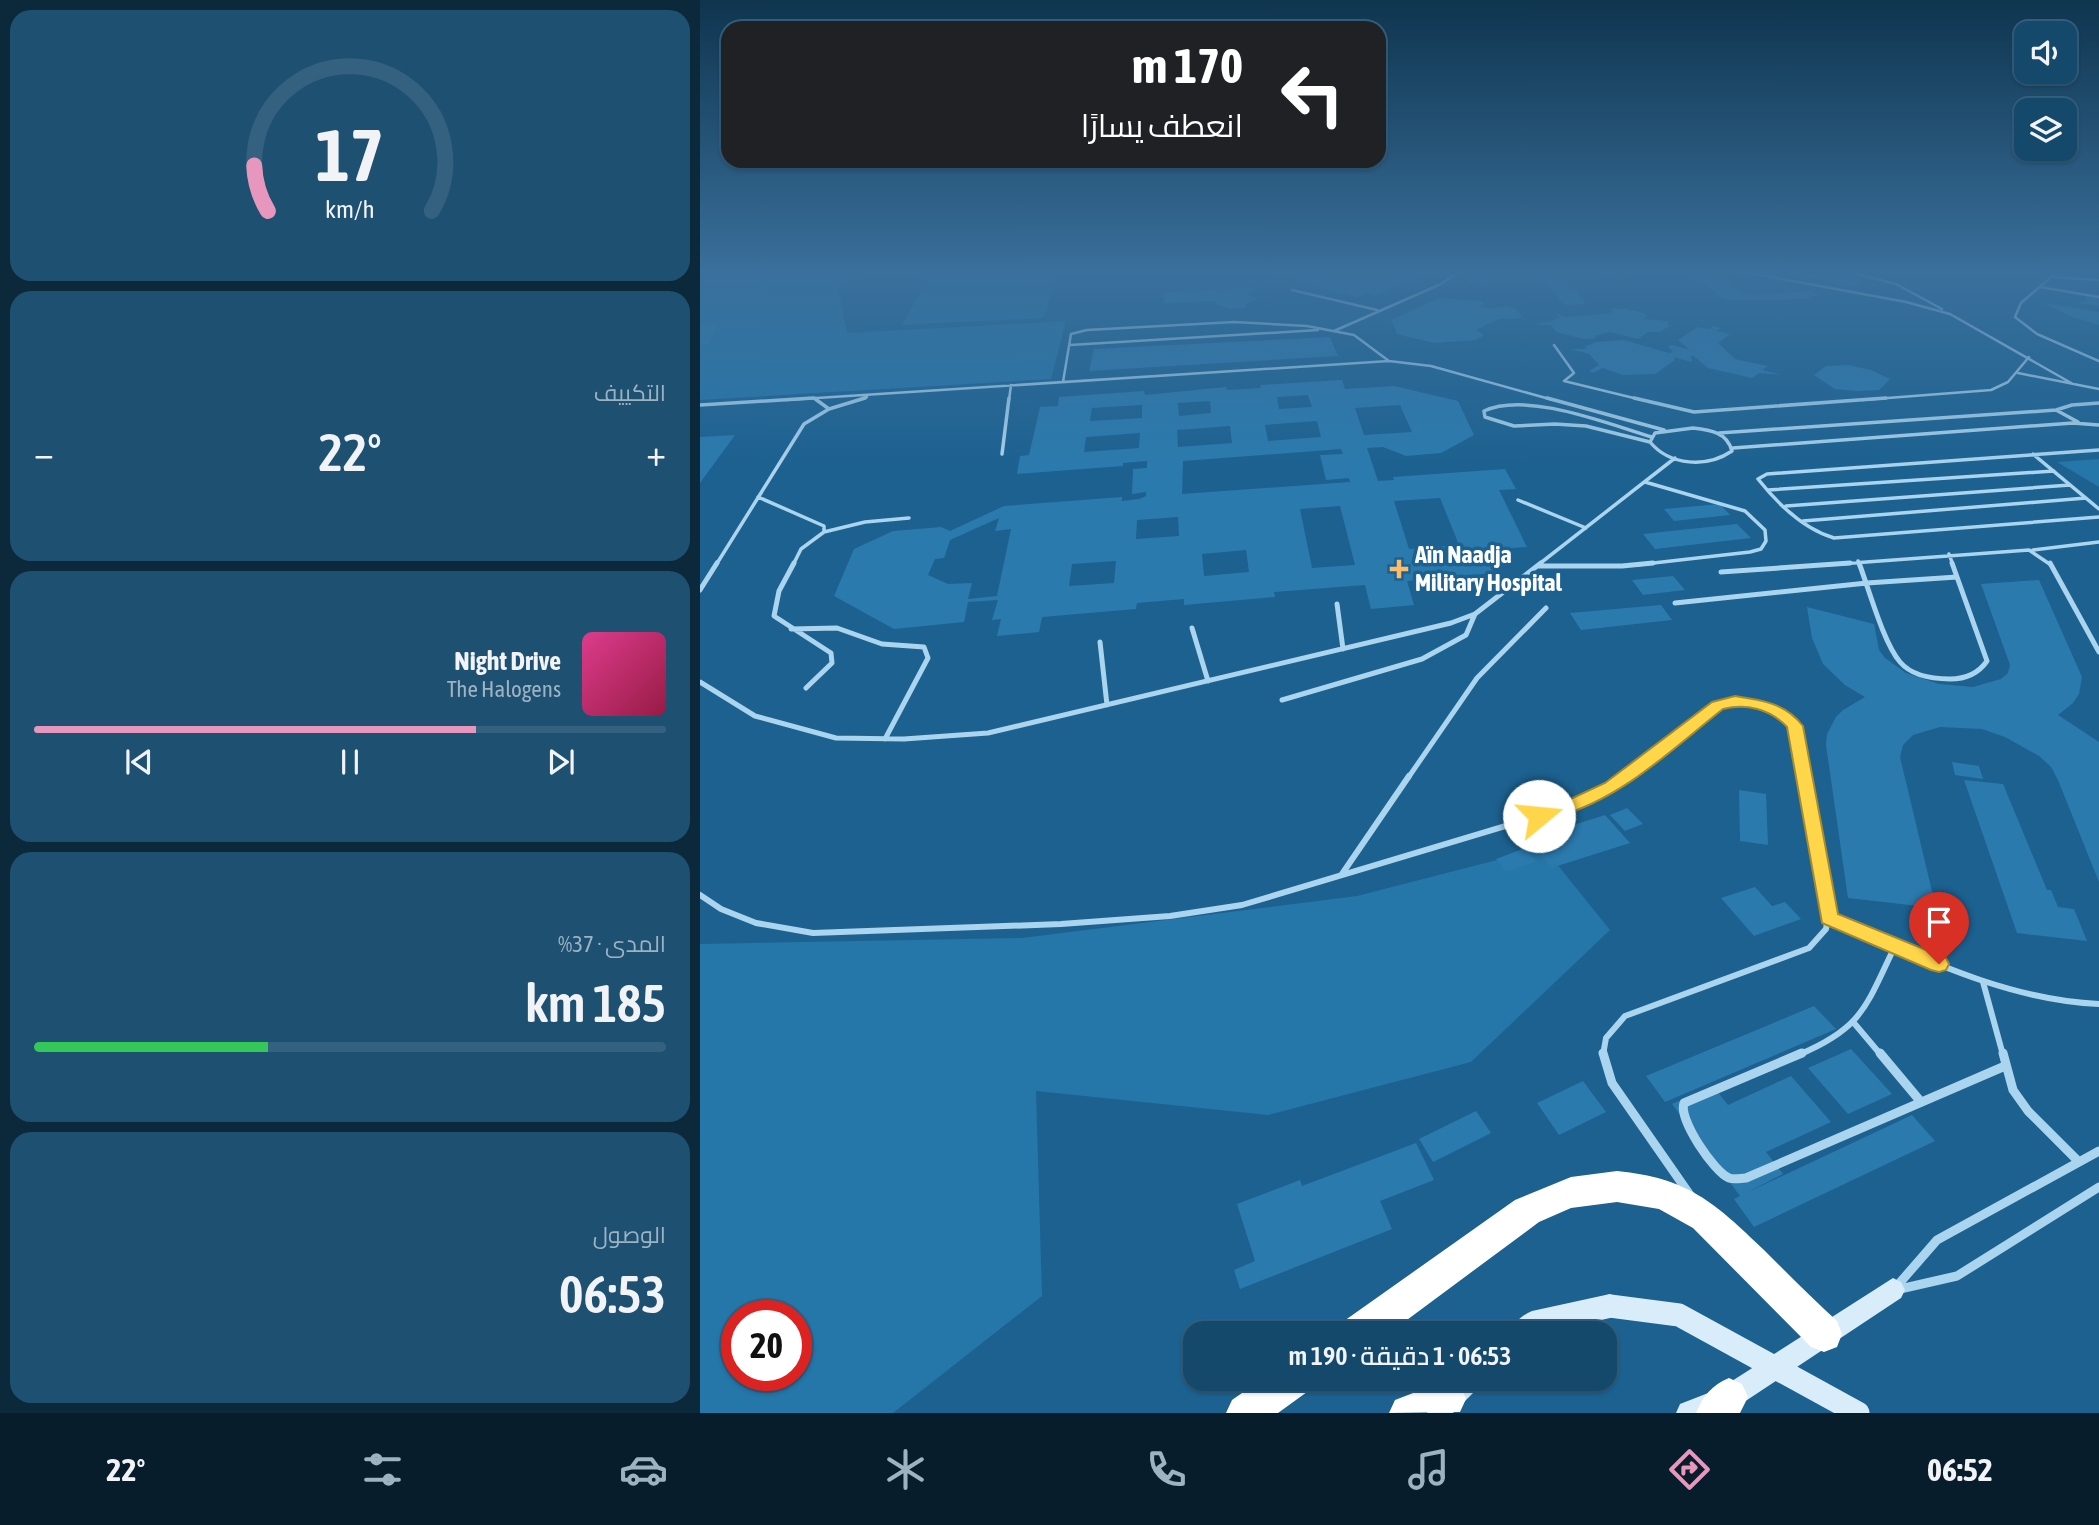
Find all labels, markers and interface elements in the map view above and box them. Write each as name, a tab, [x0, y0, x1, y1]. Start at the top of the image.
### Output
map controls	[2014, 21, 2077, 161]
button: sound	[2014, 21, 2077, 84]
text: 170 m	[1132, 37, 1243, 93]
icon: left	[1267, 49, 1358, 140]
button: layers	[2014, 98, 2077, 161]
text: انعطف يسارًا	[1081, 107, 1243, 144]
text: 17	[316, 114, 384, 197]
text: km/h	[325, 195, 375, 223]
text: التكييف	[594, 380, 666, 406]
text: 22°	[318, 422, 382, 482]
text: −	[34, 431, 54, 474]
text: +	[646, 431, 666, 474]
place label: Aïn Naadja Military Hospital	[1414, 541, 1562, 596]
marker: Aïn Naadja Military Hospital	[1389, 559, 1409, 579]
text: Night Drive	[454, 646, 561, 676]
text: The Halogens	[447, 676, 561, 702]
icon: previous	[120, 743, 158, 781]
icon: pause	[331, 743, 369, 781]
icon: next	[542, 743, 580, 781]
position arrow	[1502, 779, 1576, 853]
pin	[1909, 892, 1969, 964]
icon: arrive	[1920, 903, 1958, 941]
text: المدى · 37%	[558, 931, 666, 957]
text: 185 km	[525, 973, 666, 1033]
text: الوصول	[593, 1222, 666, 1248]
text: 06:53	[559, 1264, 666, 1324]
speed limit sign: 20	[721, 1300, 812, 1391]
text: 06:53 · 1 دقيقة · 190 m	[1289, 1341, 1511, 1371]
icon: filters	[358, 1445, 407, 1494]
icon: car	[619, 1445, 668, 1494]
icon: climate	[881, 1445, 930, 1494]
icon: phone	[1142, 1445, 1191, 1494]
icon: music	[1404, 1445, 1453, 1494]
icon: directions	[1665, 1445, 1714, 1494]
text: 22°	[106, 1451, 145, 1488]
text: 06:52	[1927, 1451, 1993, 1488]

